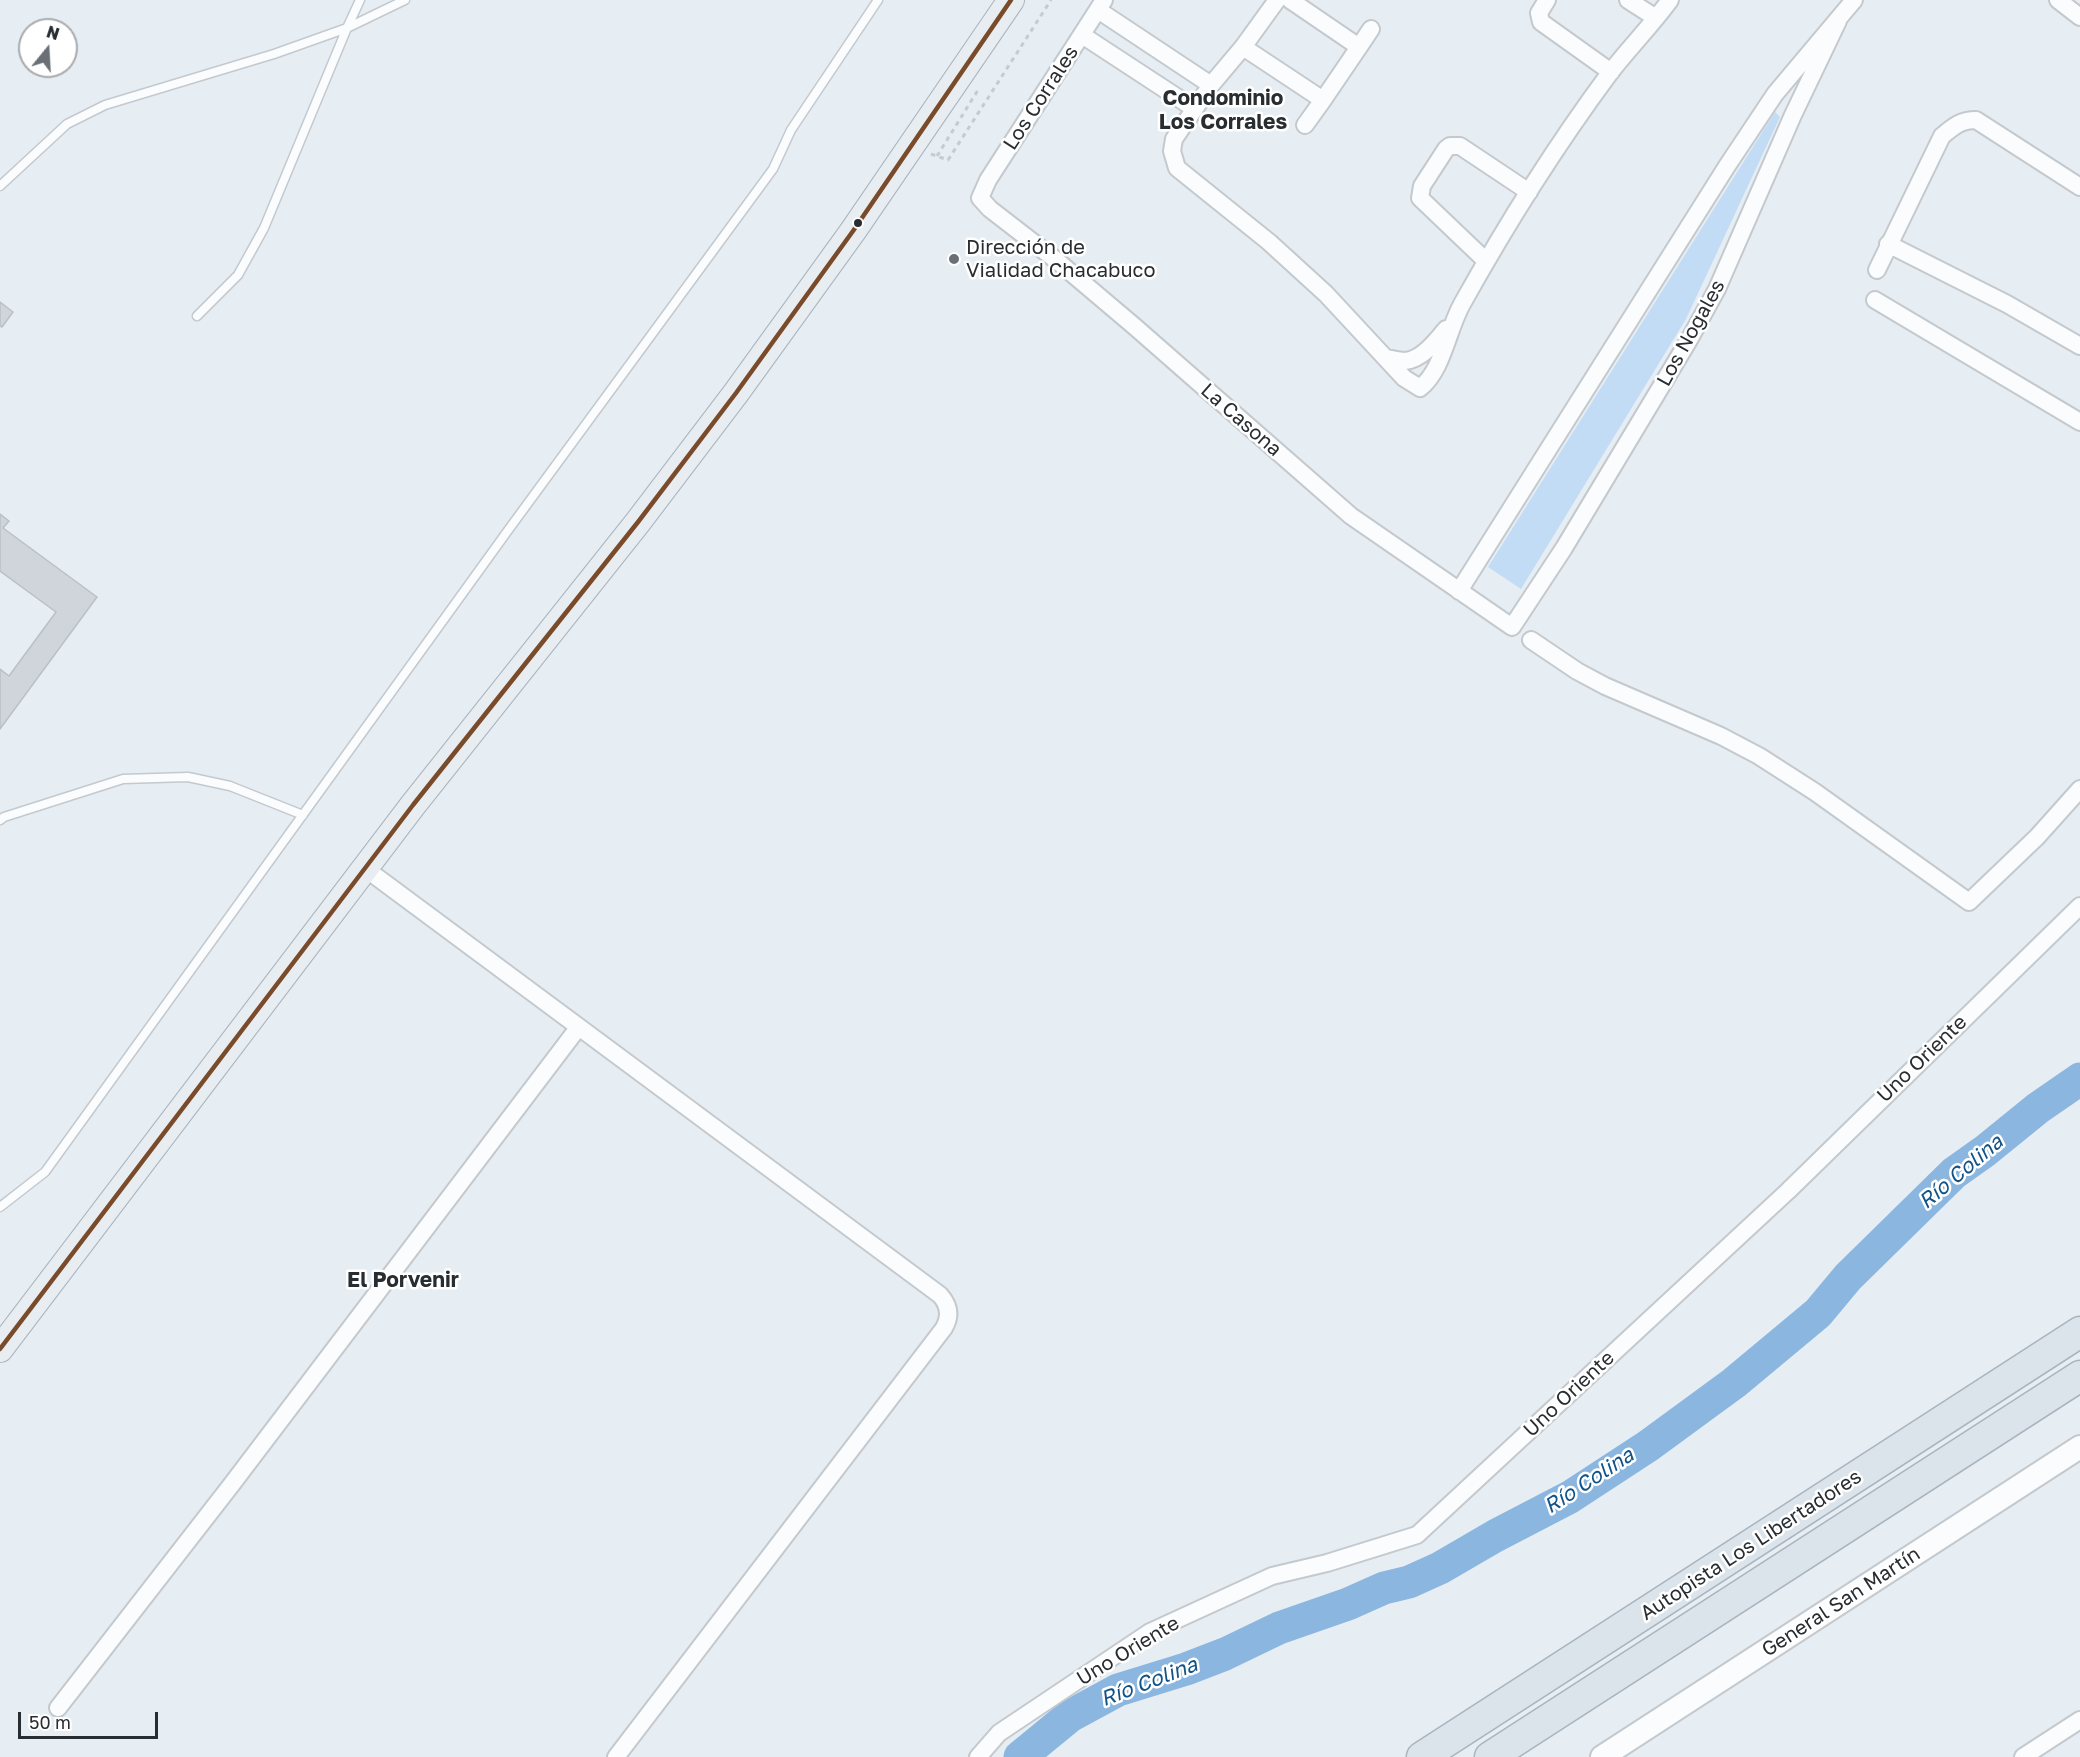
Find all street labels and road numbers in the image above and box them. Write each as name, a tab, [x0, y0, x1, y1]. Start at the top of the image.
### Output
street label: Los Corrales	[998, 41, 1084, 155]
street label: Los Nogales	[1652, 276, 1730, 390]
street label: La Casona	[1196, 378, 1286, 462]
street label: Uno Oriente	[1872, 1010, 1972, 1108]
street label: Uno Oriente	[1519, 1346, 1619, 1442]
street label: Autopista Los Libertadores	[1636, 1464, 1866, 1626]
street label: General San Martín	[1757, 1542, 1925, 1662]
street label: Uno Oriente	[1072, 1611, 1184, 1691]

